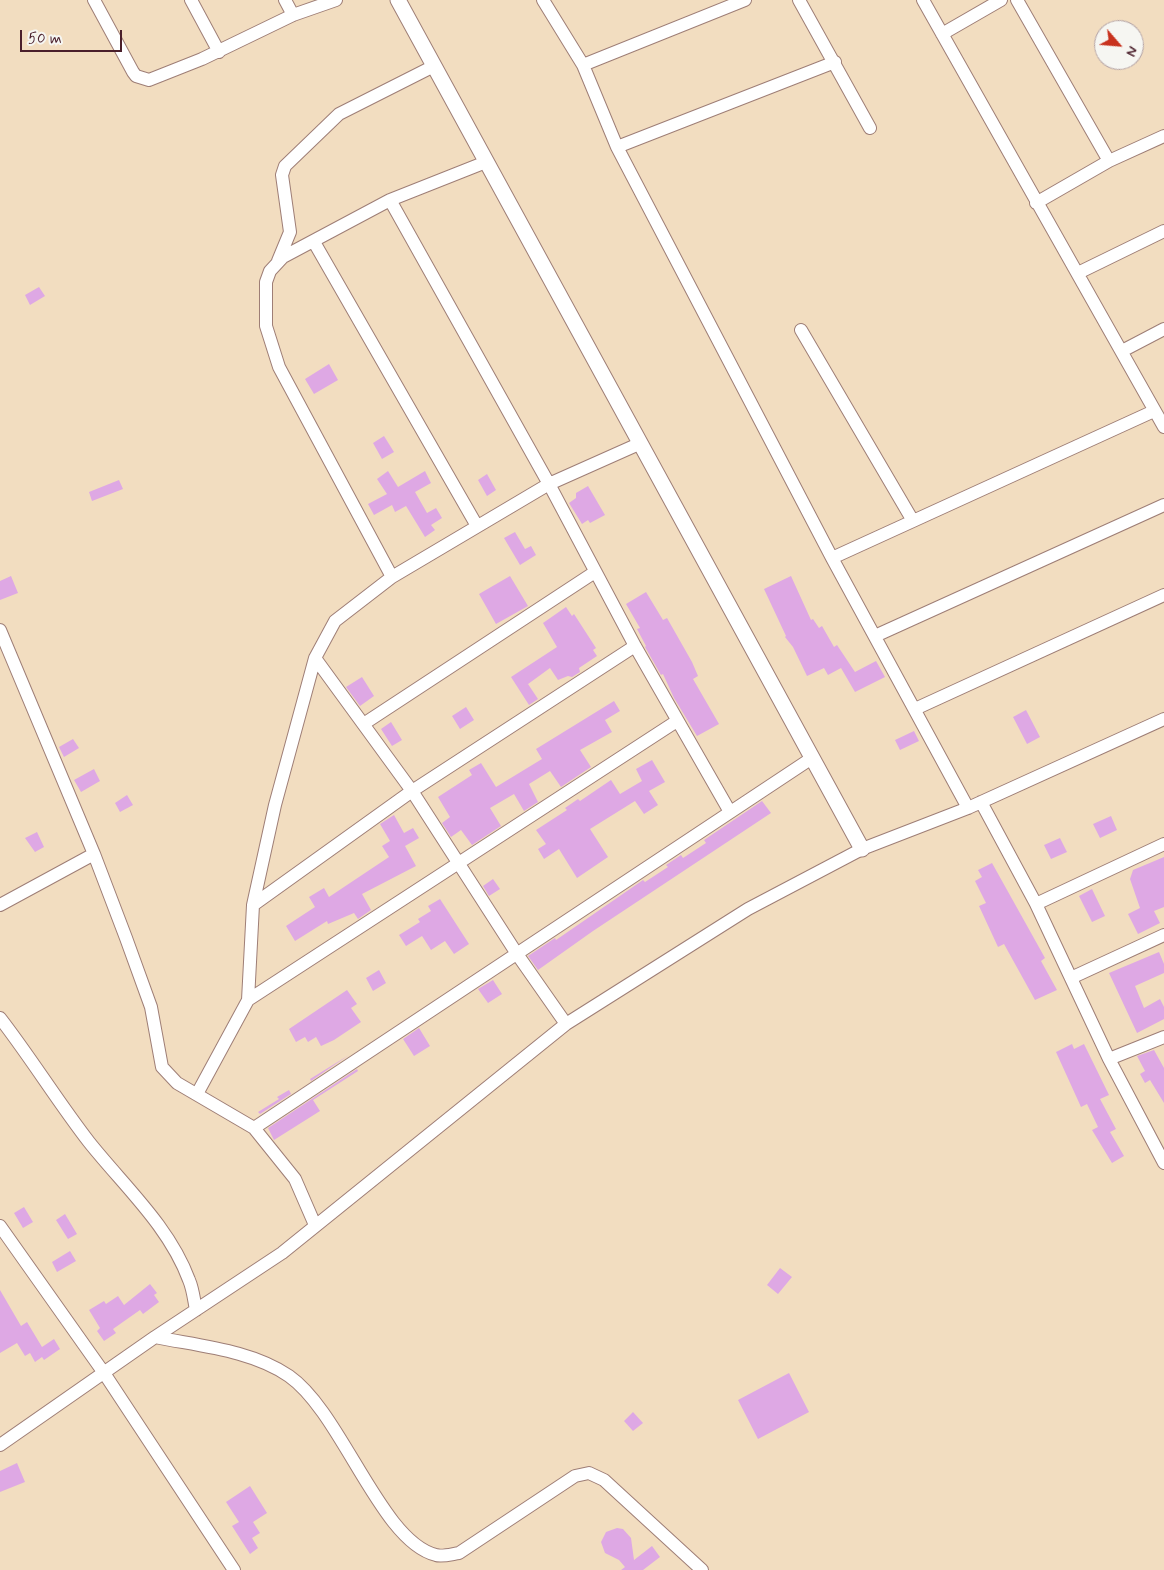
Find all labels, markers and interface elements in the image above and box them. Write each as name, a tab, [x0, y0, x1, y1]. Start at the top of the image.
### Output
scale bar	[22, 20, 125, 52]
north arrow	[1094, 20, 1144, 70]
text: 50 m	[28, 29, 62, 49]
text: N	[1121, 43, 1142, 60]

